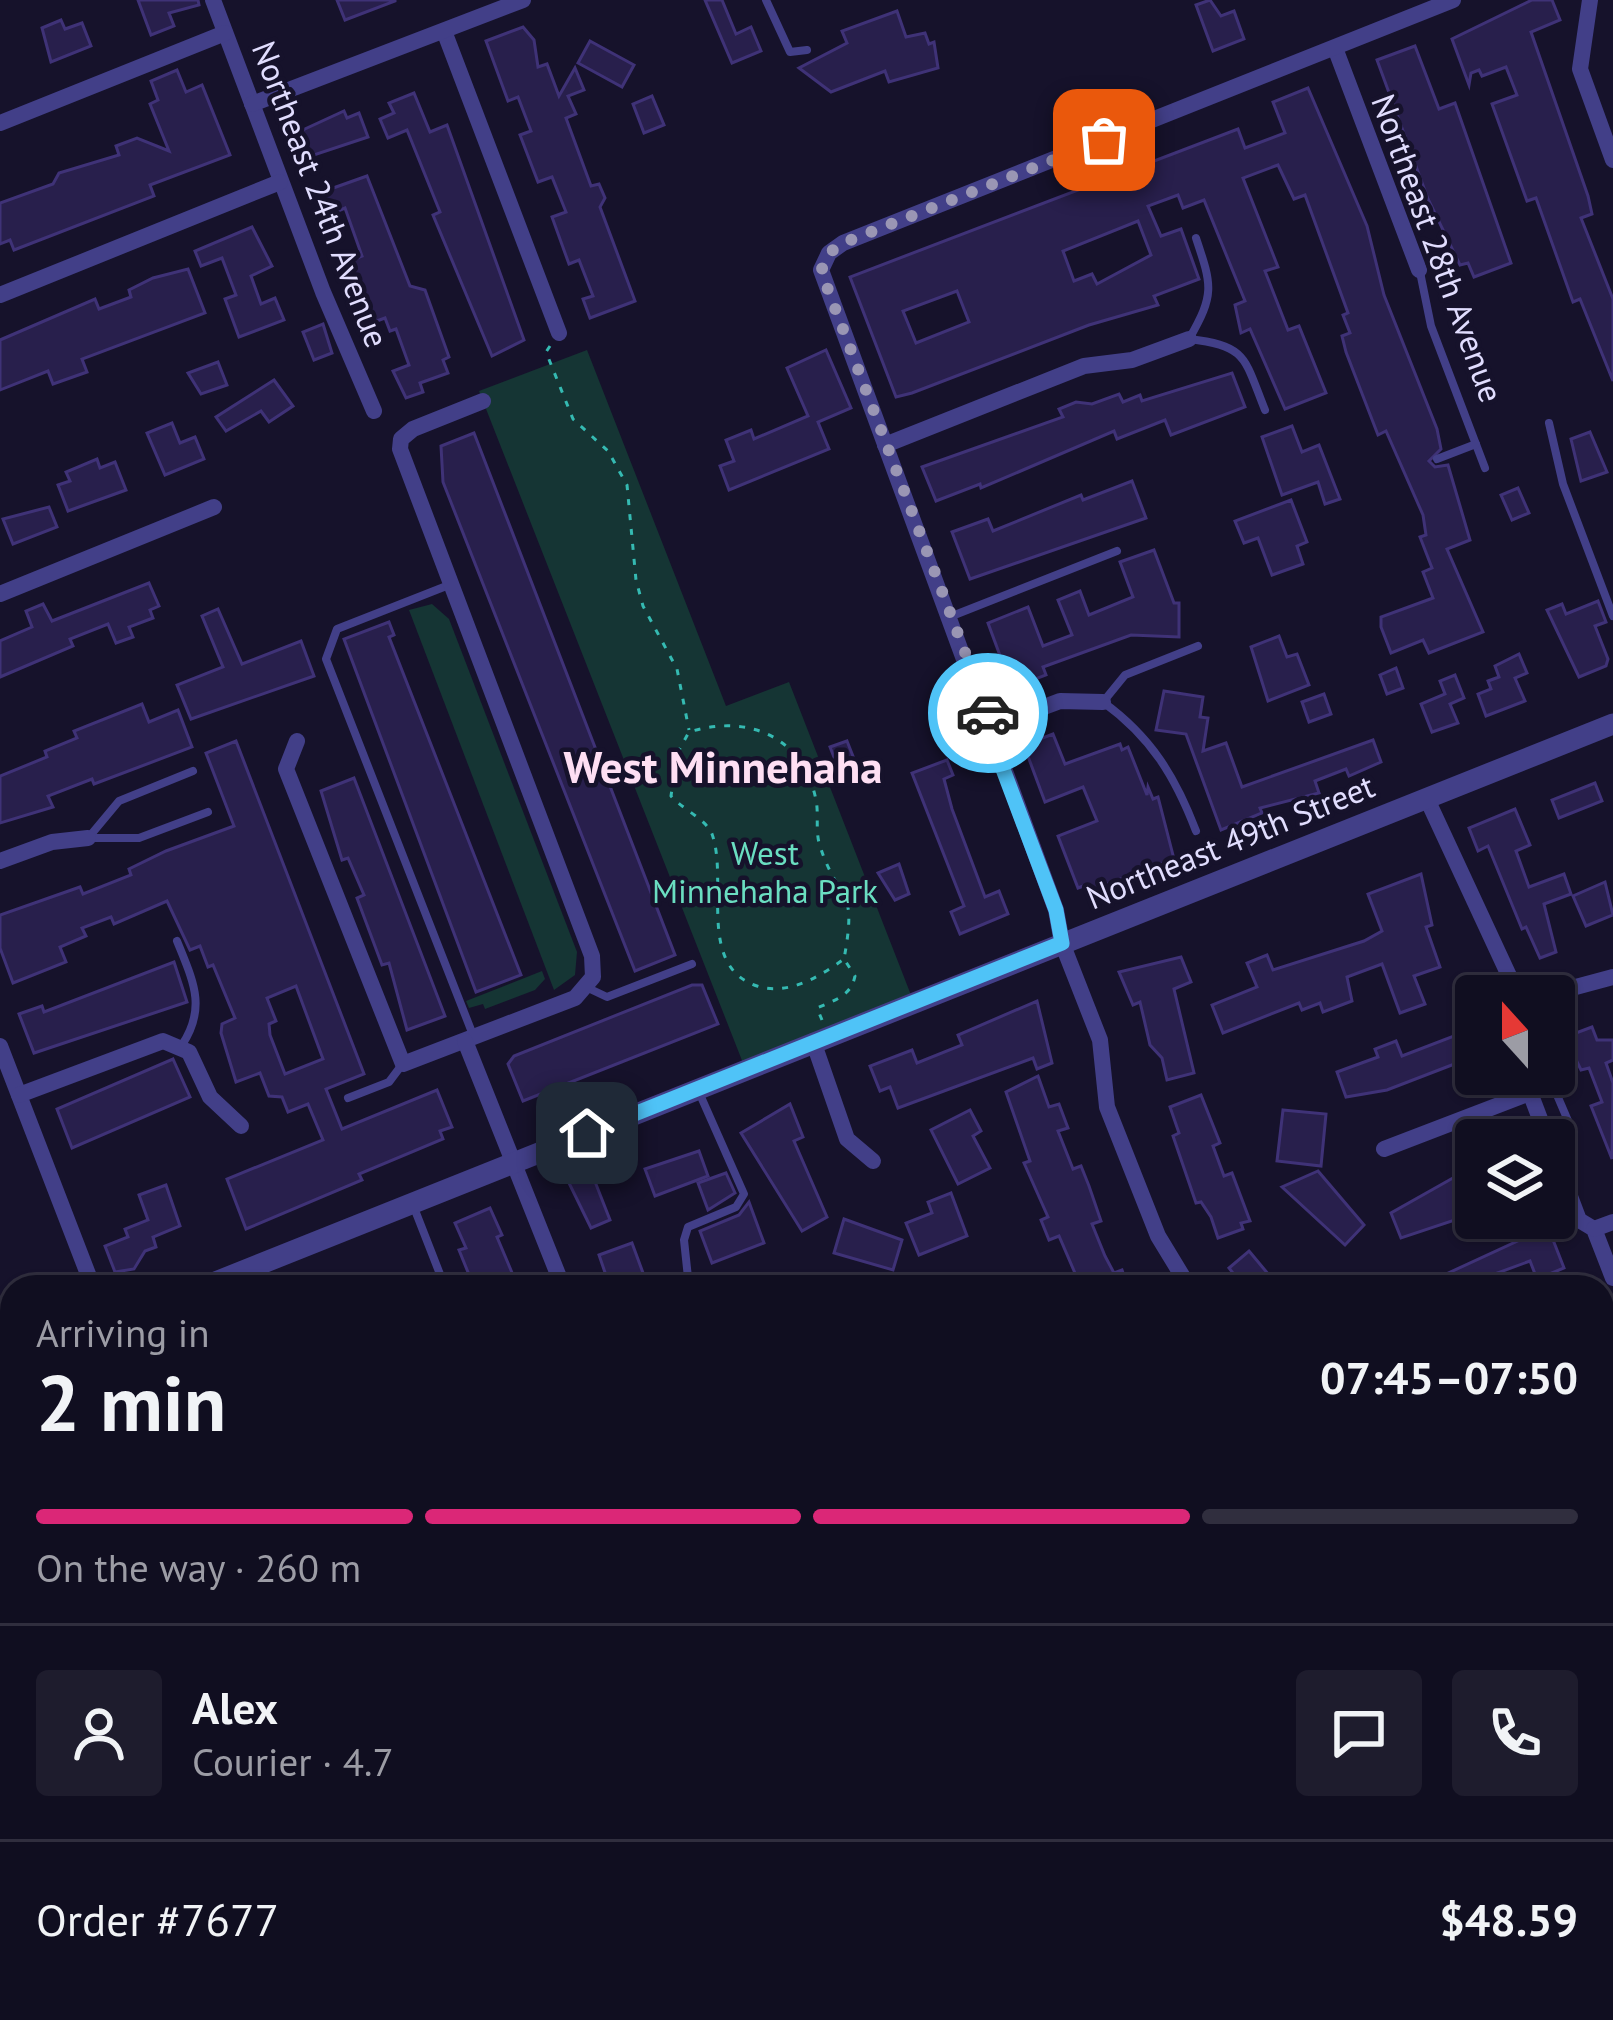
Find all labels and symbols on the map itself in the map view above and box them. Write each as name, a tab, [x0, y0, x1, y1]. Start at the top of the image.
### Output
street label: Northeast 24th Avenue	[243, 35, 399, 353]
street label: Northeast 28th Avenue	[1362, 88, 1514, 408]
pin	[1053, 89, 1155, 191]
courier	[928, 653, 1048, 773]
district label: West Minnehaha	[563, 737, 883, 795]
street label: Northeast 49th Street	[1080, 764, 1380, 918]
park label: West Minnehaha Park	[652, 831, 878, 912]
north arrow	[1455, 975, 1575, 1095]
pin	[536, 1082, 638, 1184]

